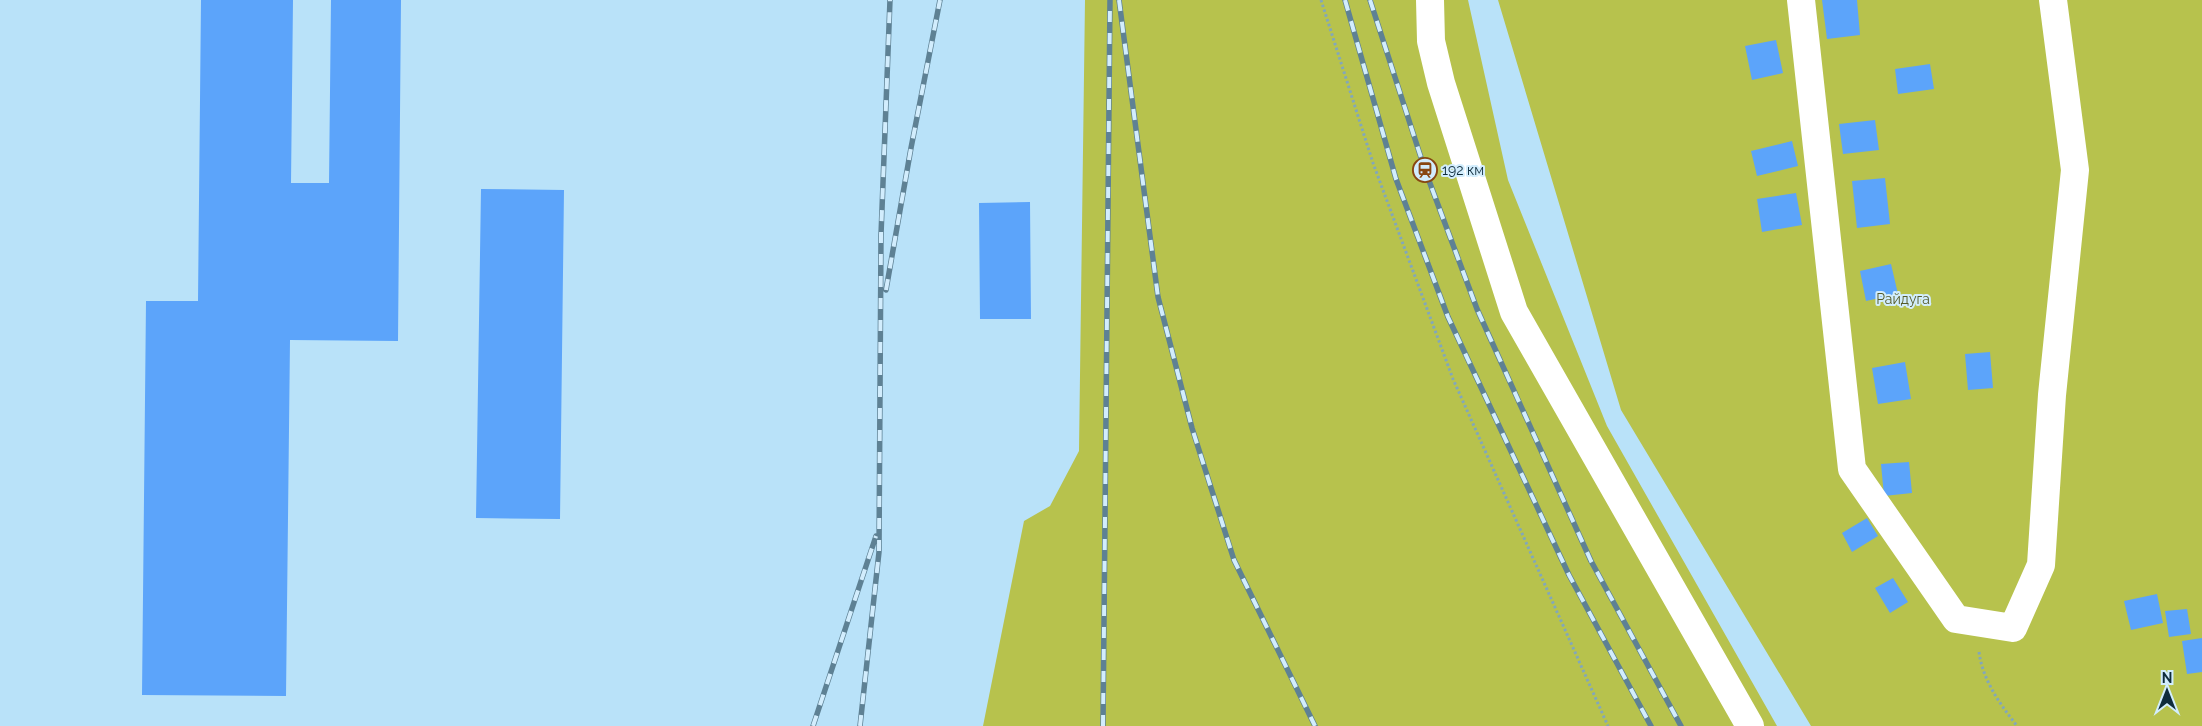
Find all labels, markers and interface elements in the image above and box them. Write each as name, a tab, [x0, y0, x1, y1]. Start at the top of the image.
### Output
station icon: 192 км	[1412, 157, 1438, 183]
place label: 192 км	[1442, 162, 1484, 178]
park label: Райдуга	[1876, 291, 1930, 307]
north arrow	[2142, 666, 2192, 716]
text: N	[2162, 670, 2172, 686]

